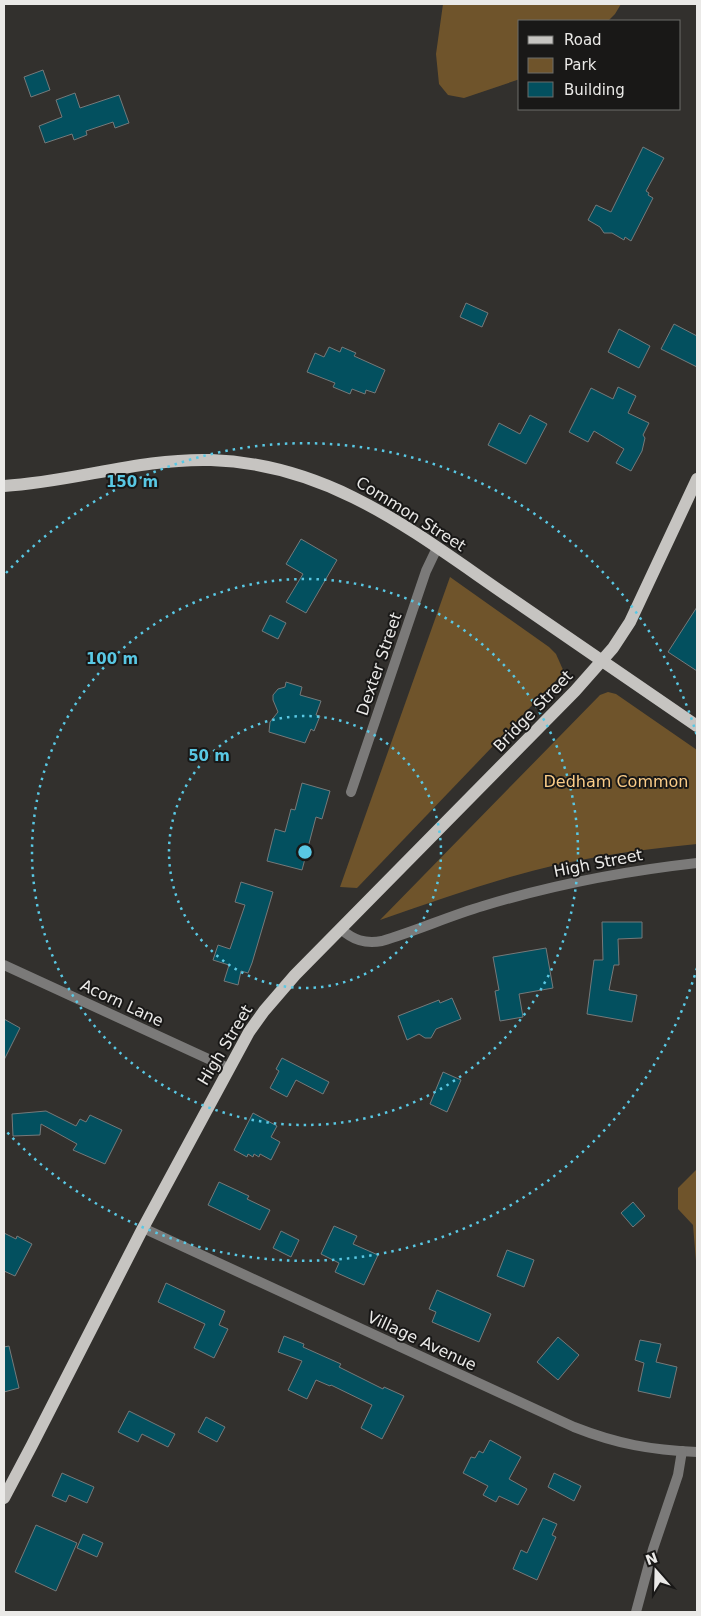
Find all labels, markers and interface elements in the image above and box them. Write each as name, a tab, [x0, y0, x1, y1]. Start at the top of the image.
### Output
legend	[518, 20, 681, 110]
text: Road	[564, 31, 602, 49]
text: Park	[564, 56, 597, 74]
text: Building	[564, 81, 625, 99]
text: 150 m	[106, 473, 158, 491]
street label: Common Street	[353, 473, 469, 555]
street label: Dexter Street	[352, 610, 406, 718]
text: 100 m	[86, 650, 138, 668]
street label: Bridge Street	[489, 666, 577, 756]
text: 50 m	[188, 747, 230, 765]
park label: Dedham Common	[544, 772, 689, 791]
centre of rings	[296, 843, 314, 861]
street label: High Street	[552, 845, 644, 881]
street label: Acorn Lane	[77, 975, 167, 1031]
street label: High Street	[194, 1001, 256, 1089]
street label: Village Avenue	[364, 1307, 480, 1375]
north arrow	[631, 1546, 681, 1596]
text: N	[643, 1549, 660, 1568]

